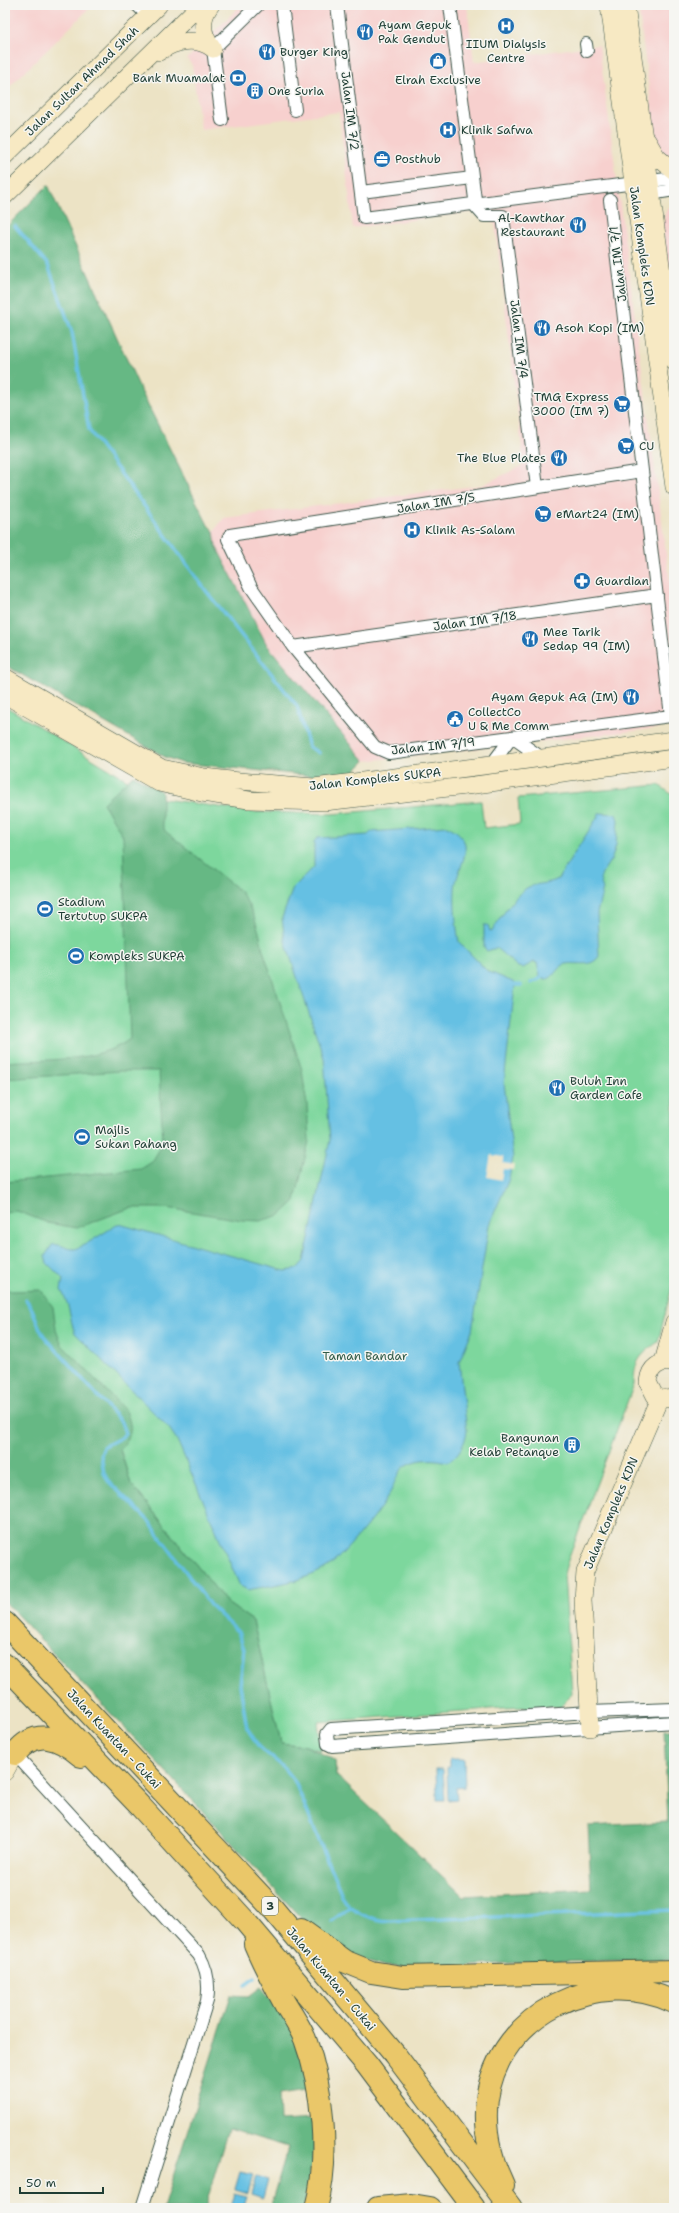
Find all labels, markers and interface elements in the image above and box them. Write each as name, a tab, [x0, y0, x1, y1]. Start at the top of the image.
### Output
hospital icon: IIUM Dialysis Centre	[496, 16, 516, 36]
place label: Ayam Gepuk Pak Gendut	[378, 17, 452, 47]
street label: Jalan Sultan Ahmad Shah	[22, 22, 142, 140]
restaurant icon: Ayam Gepuk Pak Gendut	[355, 22, 375, 42]
place label: IIUM Dialysis Centre	[466, 36, 546, 66]
restaurant icon: Burger King	[257, 42, 277, 62]
place label: Burger King	[280, 44, 348, 60]
shop icon: Elrah Exclusive	[428, 51, 448, 71]
bank icon: Bank Muamalat	[228, 68, 248, 88]
place label: Bank Muamalat	[133, 70, 225, 86]
street label: Jalan IM 7/2	[337, 71, 363, 151]
place label: Elrah Exclusive	[395, 72, 481, 88]
building icon: One Suria	[245, 81, 265, 101]
place label: One Suria	[268, 83, 325, 99]
hospital icon: Klinik Safwa	[438, 120, 458, 140]
place label: Klinik Safwa	[461, 122, 533, 138]
office icon: Posthub	[372, 149, 392, 169]
place label: Posthub	[395, 151, 441, 167]
street label: Jalan Kompleks KDN	[626, 185, 658, 307]
place label: Al-Kawthar Restaurant	[498, 210, 565, 240]
restaurant icon: Al-Kawthar Restaurant	[568, 215, 588, 235]
street label: Jalan IM 7/1	[605, 225, 631, 303]
street label: Jalan IM 7/4	[506, 299, 532, 379]
restaurant icon: Asoh Kopi (IM)	[532, 318, 552, 338]
place label: Asoh Kopi (IM)	[555, 320, 644, 336]
place label: TMG Express 3000 (IM 7)	[532, 389, 609, 419]
supermarket icon: TMG Express 3000 (IM 7)	[612, 394, 632, 414]
supermarket icon: CU	[616, 436, 636, 456]
place label: CU	[639, 438, 654, 454]
restaurant icon: The Blue Plates	[549, 448, 569, 468]
place label: The Blue Plates	[457, 450, 546, 466]
street label: Jalan IM 7/5	[396, 489, 476, 517]
supermarket icon: eMart24 (IM)	[533, 504, 553, 524]
place label: eMart24 (IM)	[556, 506, 639, 522]
hospital icon: Klinik As-Salam	[402, 520, 422, 540]
place label: Klinik As-Salam	[425, 522, 515, 538]
pharmacy icon: Guardian	[572, 571, 592, 591]
place label: Guardian	[595, 573, 649, 589]
street label: Jalan IM 7/18	[432, 607, 518, 635]
place label: Mee Tarik Sedap 99 (IM)	[543, 624, 630, 654]
restaurant icon: Mee Tarik Sedap 99 (IM)	[520, 629, 540, 649]
restaurant icon: Ayam Gepuk AG (IM)	[621, 687, 641, 707]
place label: Ayam Gepuk AG (IM)	[491, 689, 618, 705]
place label: CollectCo U & Me Comm	[468, 704, 549, 734]
public building icon: CollectCo U & Me Comm	[445, 709, 465, 729]
street label: Jalan IM 7/19	[390, 734, 476, 758]
street label: Jalan Kompleks SUKPA	[308, 764, 442, 794]
place label: Stadium Tertutup SUKPA	[58, 894, 148, 924]
sports icon: Stadium Tertutup SUKPA	[35, 899, 55, 919]
sports icon: Kompleks SUKPA	[66, 946, 86, 966]
place label: Kompleks SUKPA	[89, 948, 185, 964]
place label: Buluh Inn Garden Cafe	[570, 1073, 643, 1103]
restaurant icon: Buluh Inn Garden Cafe	[547, 1078, 567, 1098]
place label: Majlis Sukan Pahang	[95, 1122, 177, 1152]
sports icon: Majlis Sukan Pahang	[72, 1127, 92, 1147]
park label: Taman Bandar	[323, 1348, 408, 1364]
place label: Bangunan Kelab Petanque	[469, 1430, 559, 1460]
building icon: Bangunan Kelab Petanque	[562, 1435, 582, 1455]
street label: Jalan Kompleks KDN	[580, 1455, 642, 1571]
street label: Jalan Kuantan - Cukai	[64, 1686, 164, 1792]
road number: 3	[262, 1897, 278, 1915]
street label: Jalan Kuantan - Cukai	[283, 1924, 379, 2034]
scale bar	[20, 2169, 103, 2195]
text: 50 m	[26, 2175, 56, 2191]

